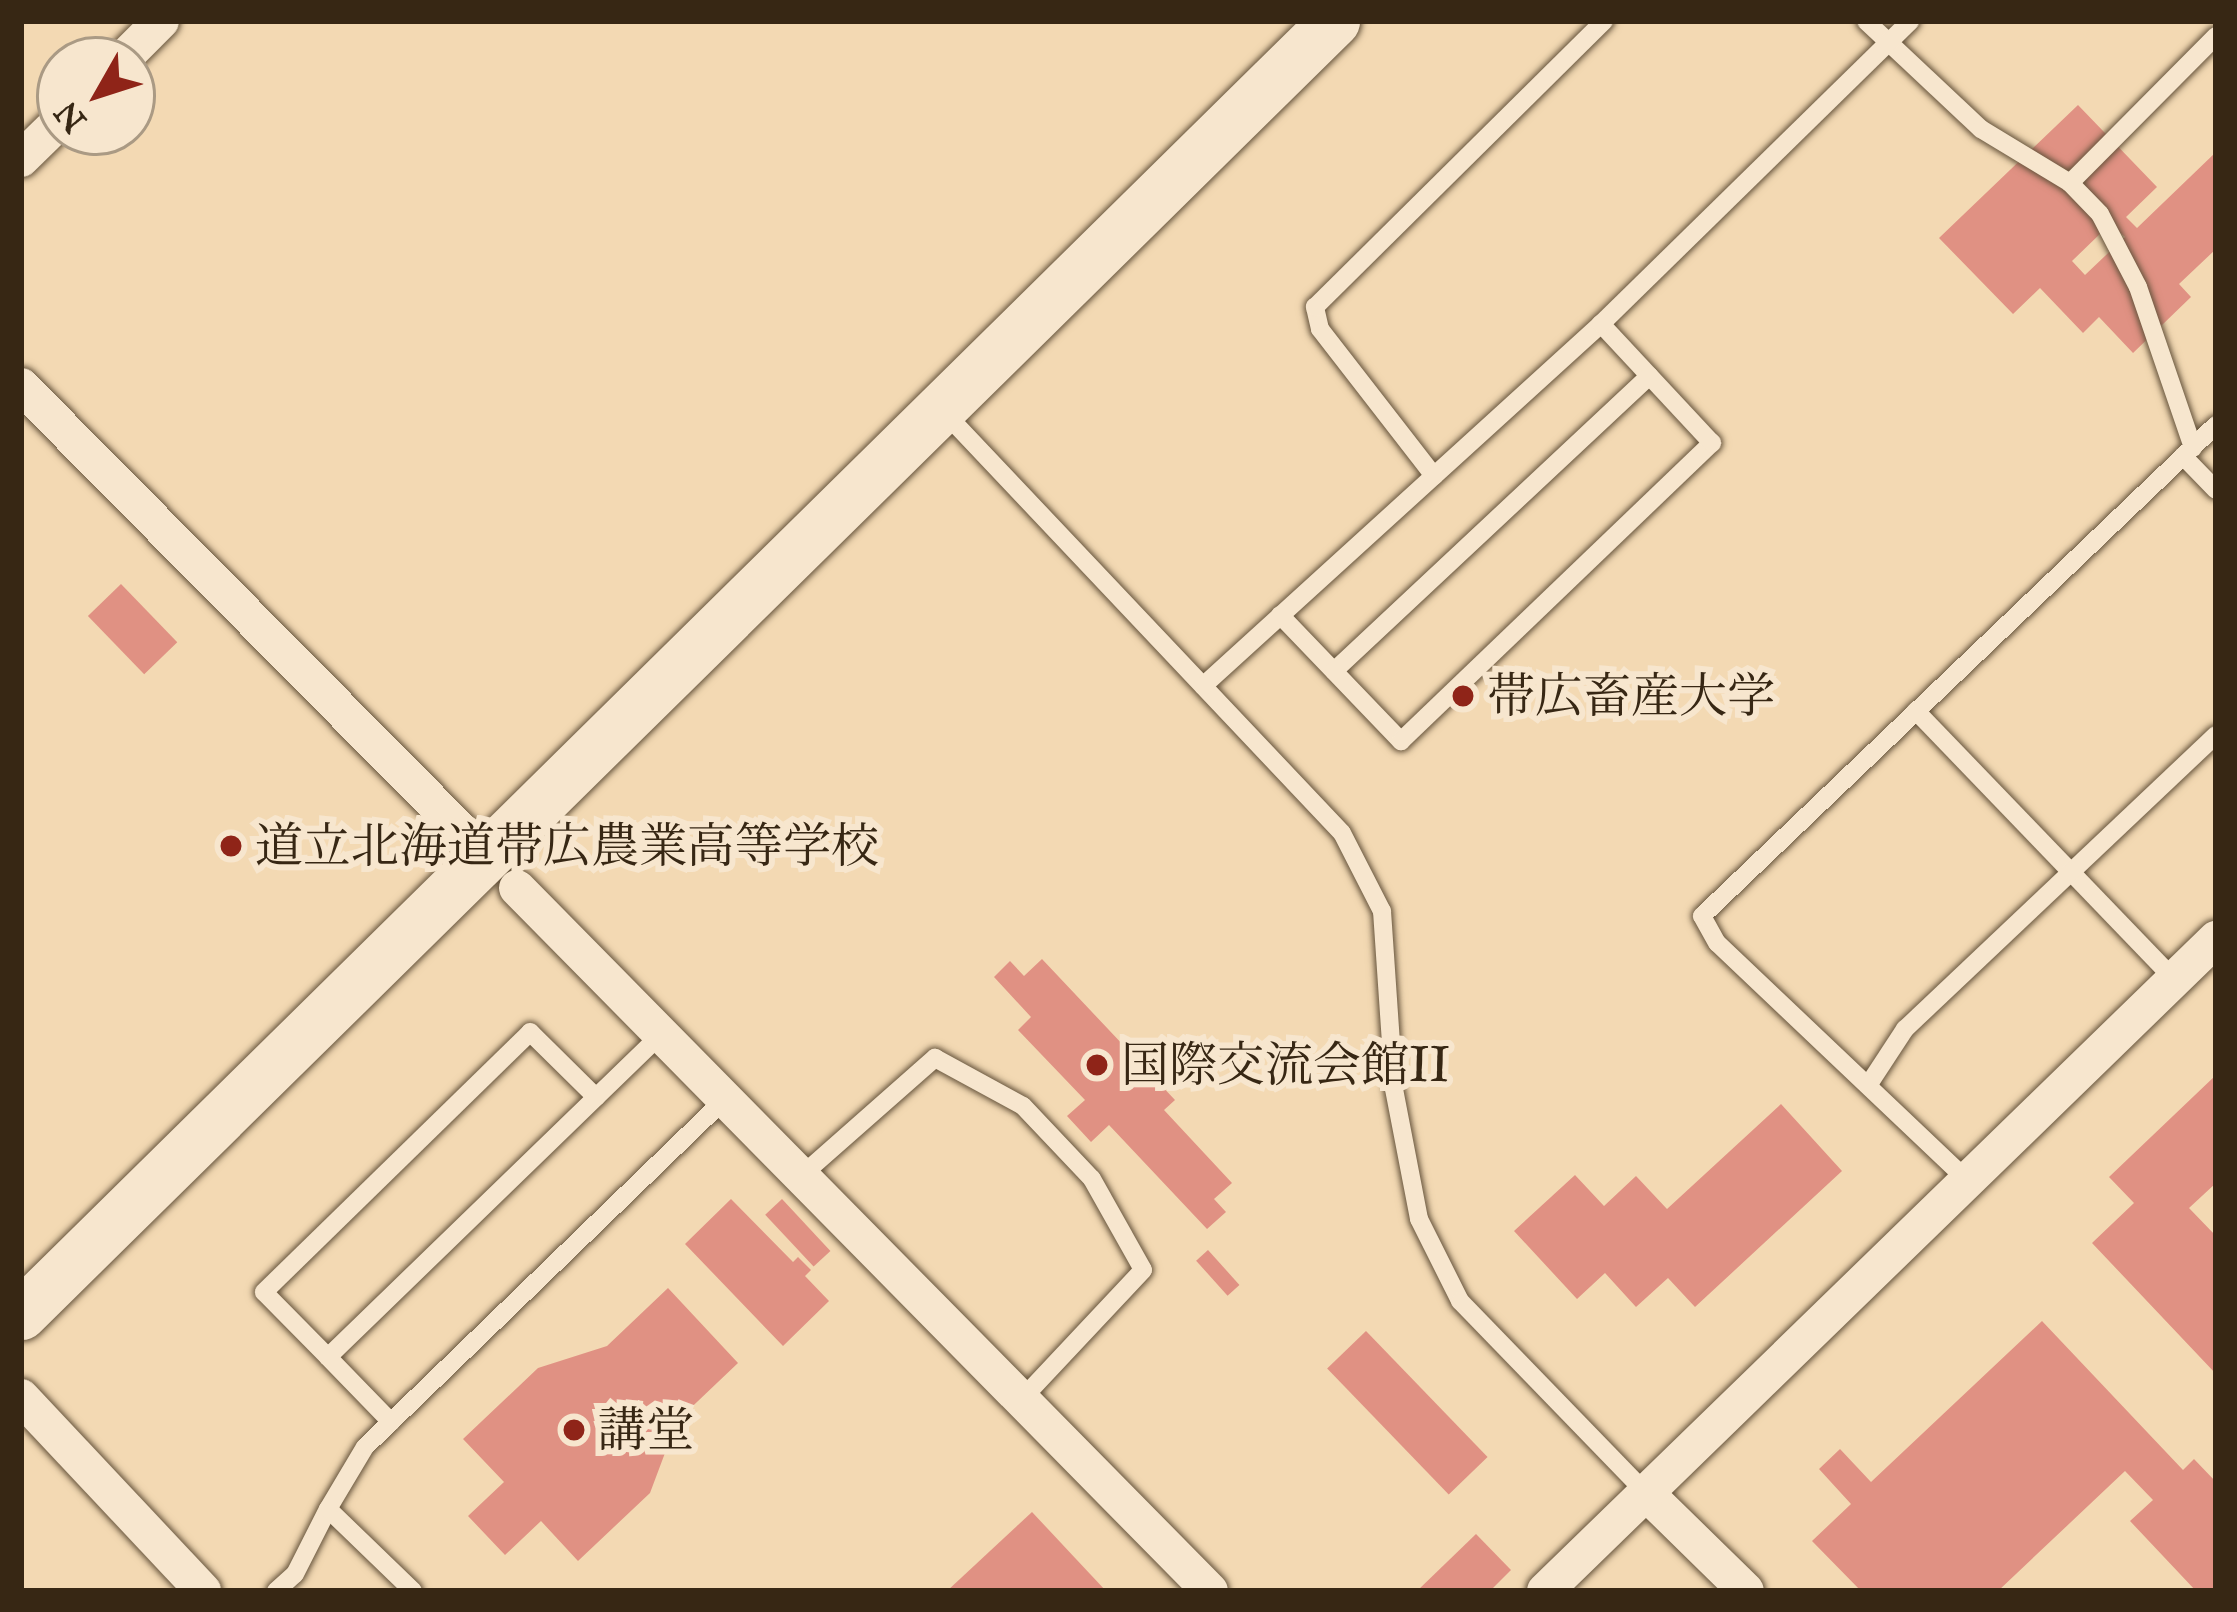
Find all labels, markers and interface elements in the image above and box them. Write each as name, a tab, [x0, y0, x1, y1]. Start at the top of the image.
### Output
north arrow	[36, 36, 156, 156]
text: N	[46, 93, 95, 140]
place label: 帯広畜産大学	[1487, 667, 1775, 725]
marker: 帯広畜産大学	[1450, 683, 1476, 709]
place label: 道立北海道帯広農業高等学校	[255, 817, 879, 875]
marker: 道立北海道帯広農業高等学校	[218, 833, 244, 859]
place label: 国際交流会館II	[1121, 1036, 1450, 1094]
marker: 国際交流会館II	[1084, 1052, 1110, 1078]
place label: 講堂	[598, 1401, 694, 1459]
marker: 講堂	[561, 1417, 587, 1443]

